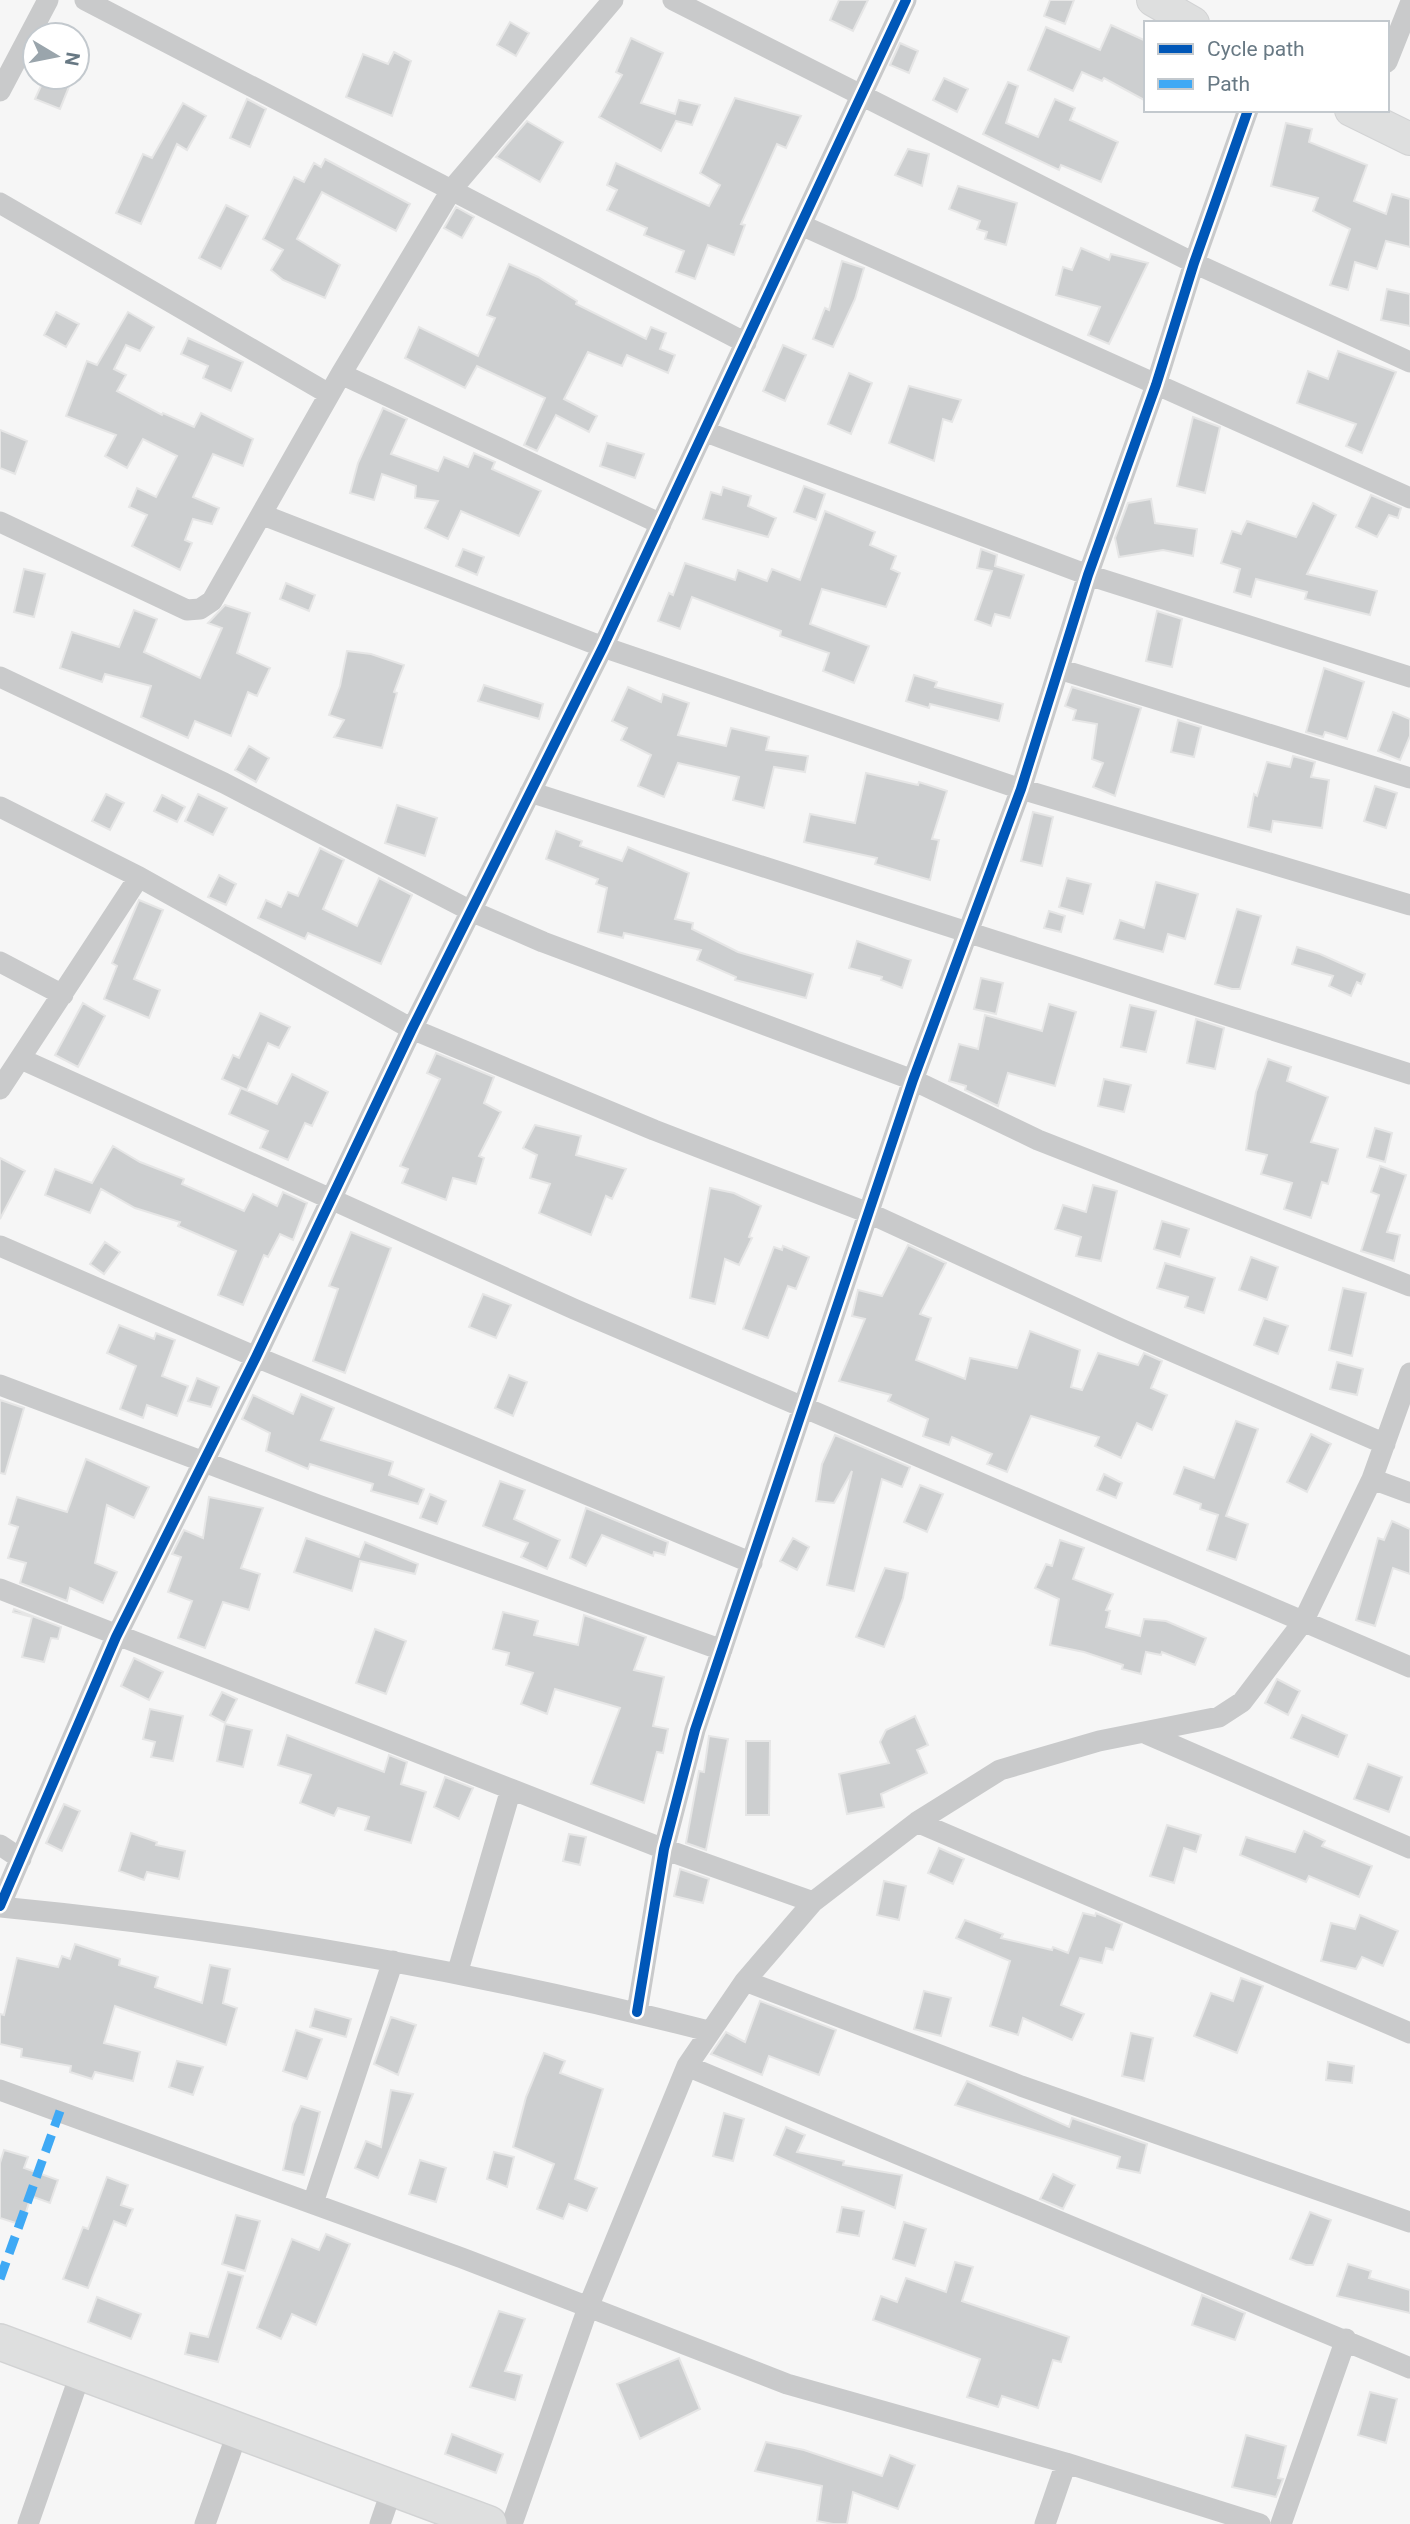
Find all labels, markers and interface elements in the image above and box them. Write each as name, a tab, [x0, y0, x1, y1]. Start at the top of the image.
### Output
north arrow	[21, 21, 91, 91]
legend	[1144, 21, 1389, 112]
text: Cycle path	[1207, 37, 1305, 61]
text: N	[60, 50, 85, 67]
text: Path	[1207, 72, 1250, 96]

